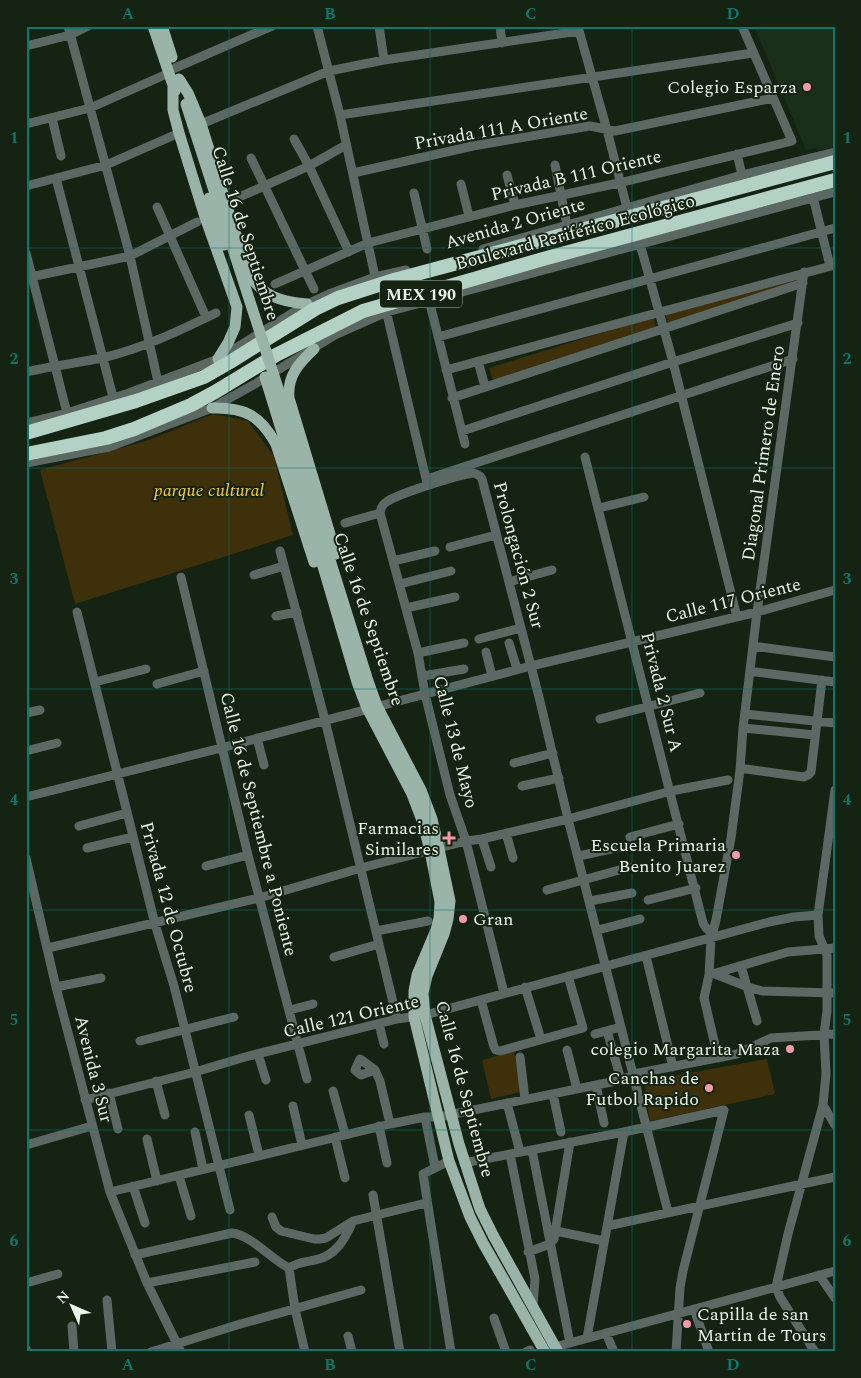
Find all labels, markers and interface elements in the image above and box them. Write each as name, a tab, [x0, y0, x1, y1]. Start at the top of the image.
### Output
text: A	[122, 2, 135, 26]
text: B	[324, 2, 336, 26]
text: C	[525, 2, 537, 26]
text: D	[727, 2, 740, 26]
place label: Colegio Esparza	[667, 74, 797, 101]
marker: Colegio Esparza	[801, 81, 813, 93]
street label: Privada 111 A Oriente	[412, 100, 590, 157]
text: 1	[10, 126, 18, 150]
text: 1	[843, 126, 851, 150]
street label: Calle 16 de Septiembre	[205, 142, 287, 324]
street label: Privada B 111 Oriente	[488, 143, 664, 208]
street label: Boulevard Periférico Ecológico	[452, 187, 698, 277]
street label: Avenida 2 Oriente	[442, 191, 588, 256]
road number: MEX 190	[380, 280, 462, 308]
street label: Diagonal Primero de Enero	[735, 344, 792, 563]
text: 2	[10, 347, 19, 371]
text: 2	[843, 347, 852, 371]
park label: parque cultural	[153, 477, 265, 504]
street label: Prolongación 2 Sur	[486, 479, 551, 632]
street label: Calle 16 de Septiembre	[326, 529, 411, 710]
text: 3	[10, 567, 19, 591]
text: 3	[843, 567, 852, 591]
street label: Calle 117 Oriente	[663, 571, 804, 630]
street label: Privada 2 Sur A	[634, 629, 690, 755]
street label: Calle 13 de Mayo	[426, 673, 485, 811]
street label: Calle 16 de Septiembre a Poniente	[213, 689, 304, 959]
text: 4	[10, 788, 19, 812]
text: 4	[843, 788, 852, 812]
place label: Farmacias Similares	[357, 815, 439, 863]
street label: Privada 12 de Octubre	[133, 819, 204, 996]
marker: Farmacias Similares	[443, 832, 455, 844]
place label: Escuela Primaria Benito Juarez	[591, 832, 726, 880]
marker: Escuela Primaria Benito Juarez	[730, 849, 742, 861]
place label: Gran	[473, 906, 513, 933]
marker: Gran	[457, 913, 469, 925]
street label: Calle 121 Oriente	[281, 988, 422, 1045]
street label: Calle 16 de Septiembre	[428, 998, 501, 1181]
text: 5	[10, 1008, 18, 1032]
text: 5	[843, 1008, 851, 1032]
street label: Avenida 3 Sur	[67, 1013, 120, 1126]
place label: colegio Margarita Maza	[590, 1036, 780, 1063]
marker: colegio Margarita Maza	[784, 1043, 796, 1055]
place label: Canchas de Futbol Rapido	[585, 1065, 699, 1113]
marker: Canchas de Futbol Rapido	[703, 1082, 715, 1094]
text: 6	[10, 1229, 19, 1253]
text: 6	[843, 1229, 852, 1253]
north arrow	[48, 1280, 98, 1330]
text: N	[52, 1286, 75, 1309]
place label: Capilla de san Martin de Tours	[697, 1301, 826, 1349]
marker: Capilla de san Martin de Tours	[681, 1318, 693, 1330]
text: A	[122, 1353, 135, 1377]
text: B	[324, 1353, 336, 1377]
text: C	[525, 1353, 537, 1377]
text: D	[727, 1353, 740, 1377]

